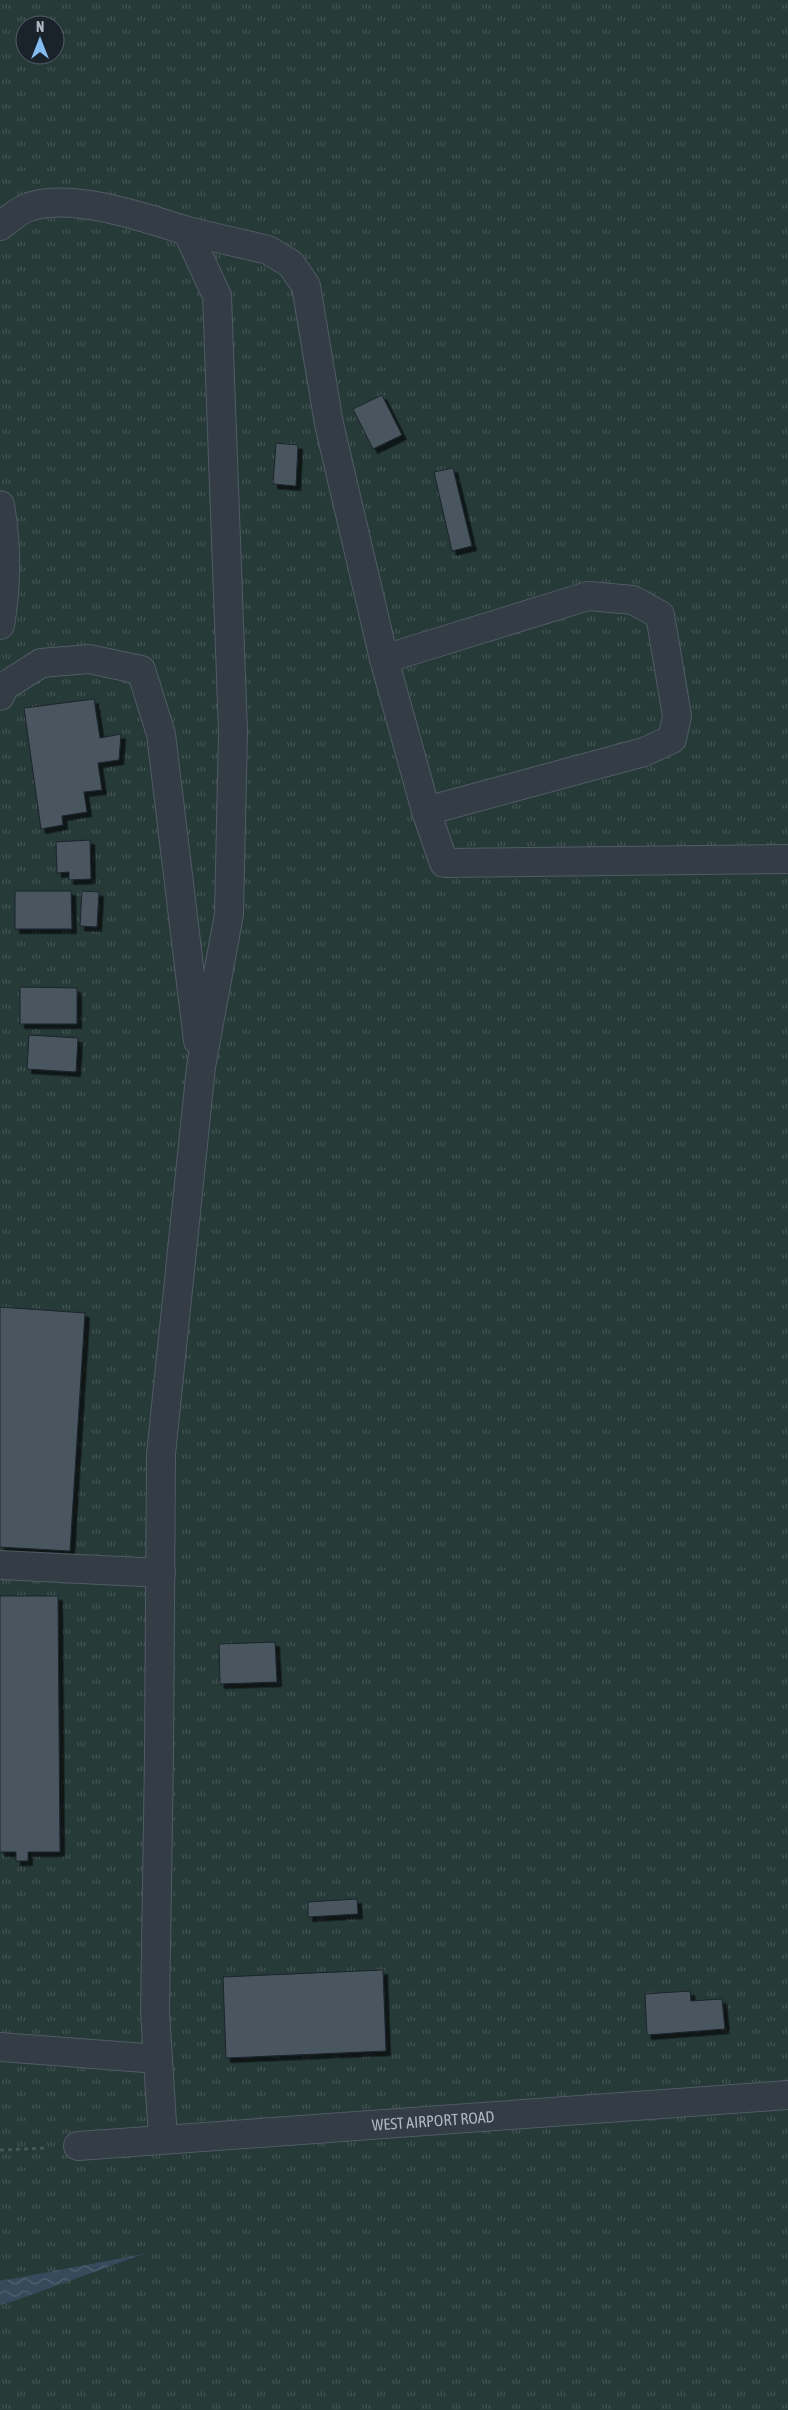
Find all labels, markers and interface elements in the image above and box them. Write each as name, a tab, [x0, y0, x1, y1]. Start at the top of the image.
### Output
north arrow	[15, 15, 65, 65]
text: N	[36, 19, 44, 35]
street label: WEST AIRPORT ROAD	[371, 2107, 495, 2134]

